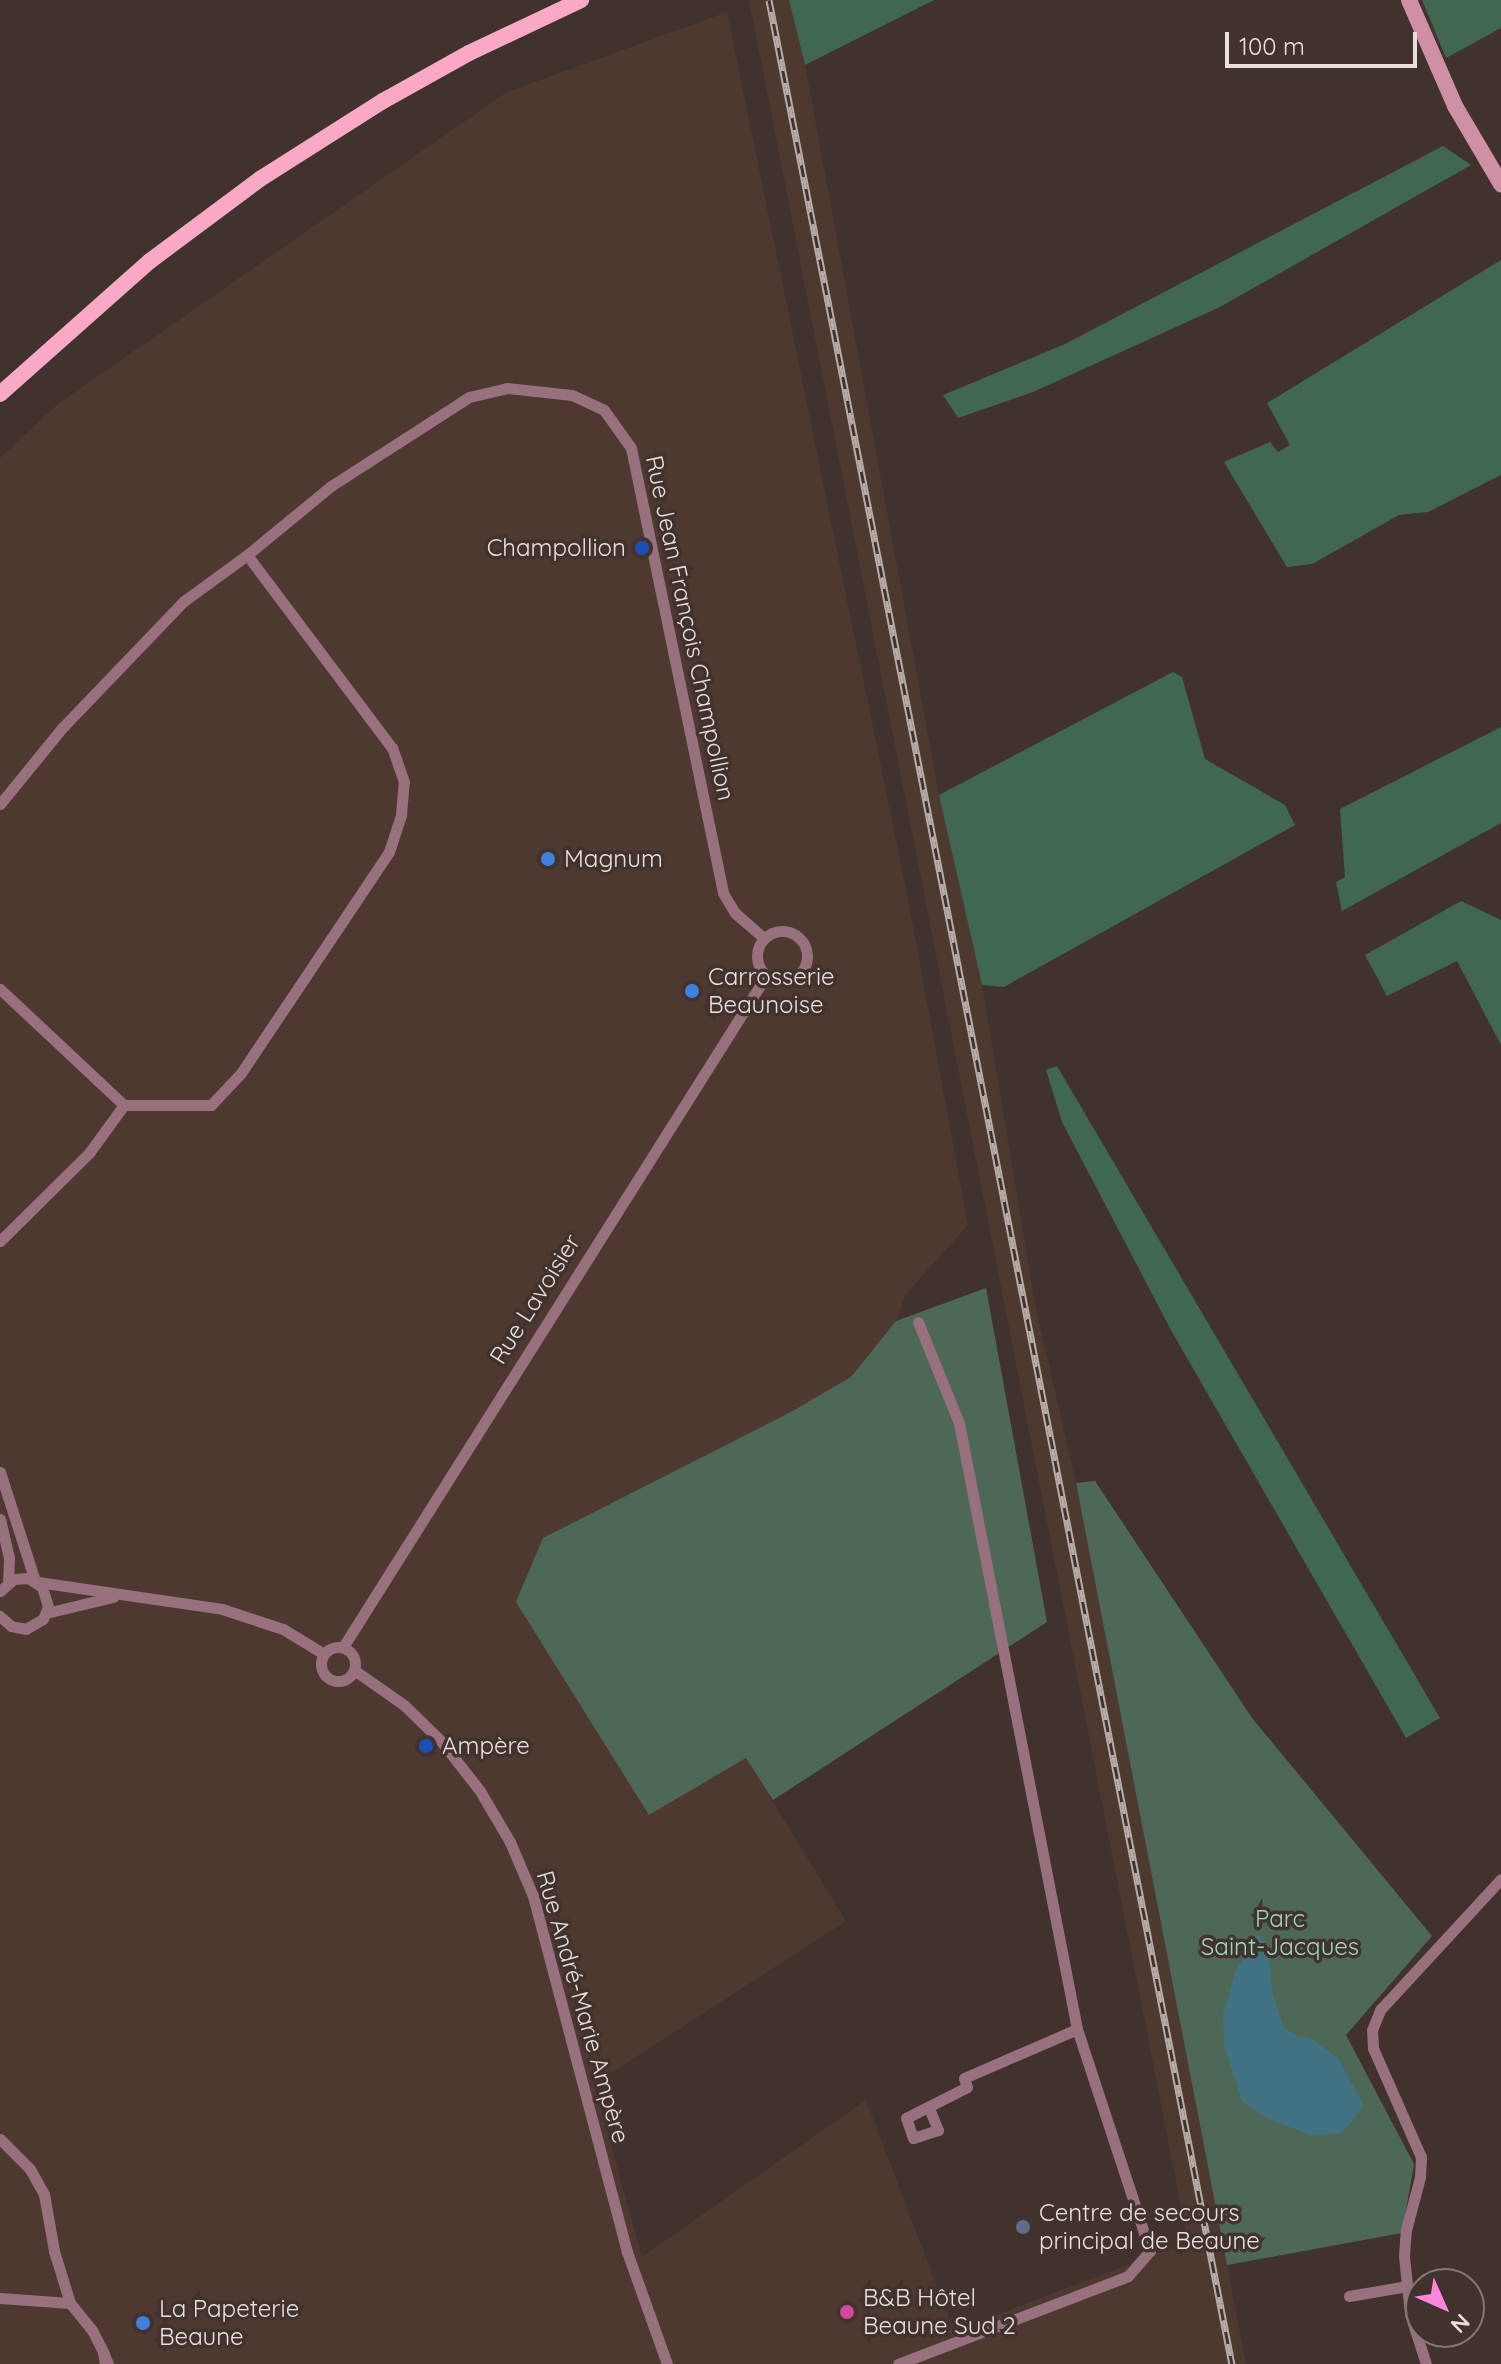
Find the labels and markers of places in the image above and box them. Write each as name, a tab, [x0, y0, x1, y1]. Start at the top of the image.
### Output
place label: Champollion	[487, 534, 626, 562]
marker: Champollion	[633, 539, 651, 557]
place label: Magnum	[564, 845, 663, 873]
marker: Magnum	[539, 850, 557, 868]
place label: Carrosserie Beaunoise	[708, 963, 835, 1019]
marker: Carrosserie Beaunoise	[683, 982, 701, 1000]
place label: Ampère	[442, 1732, 530, 1760]
marker: Ampère	[417, 1737, 435, 1755]
place label: Centre de secours principal de Beaune	[1039, 2199, 1260, 2255]
marker: Centre de secours principal de Beaune	[1014, 2218, 1032, 2236]
place label: B&B Hôtel Beaune Sud 2	[863, 2284, 1016, 2340]
place label: La Papeterie Beaune	[159, 2295, 299, 2351]
marker: B&B Hôtel Beaune Sud 2	[838, 2303, 856, 2321]
marker: La Papeterie Beaune	[134, 2314, 152, 2332]

